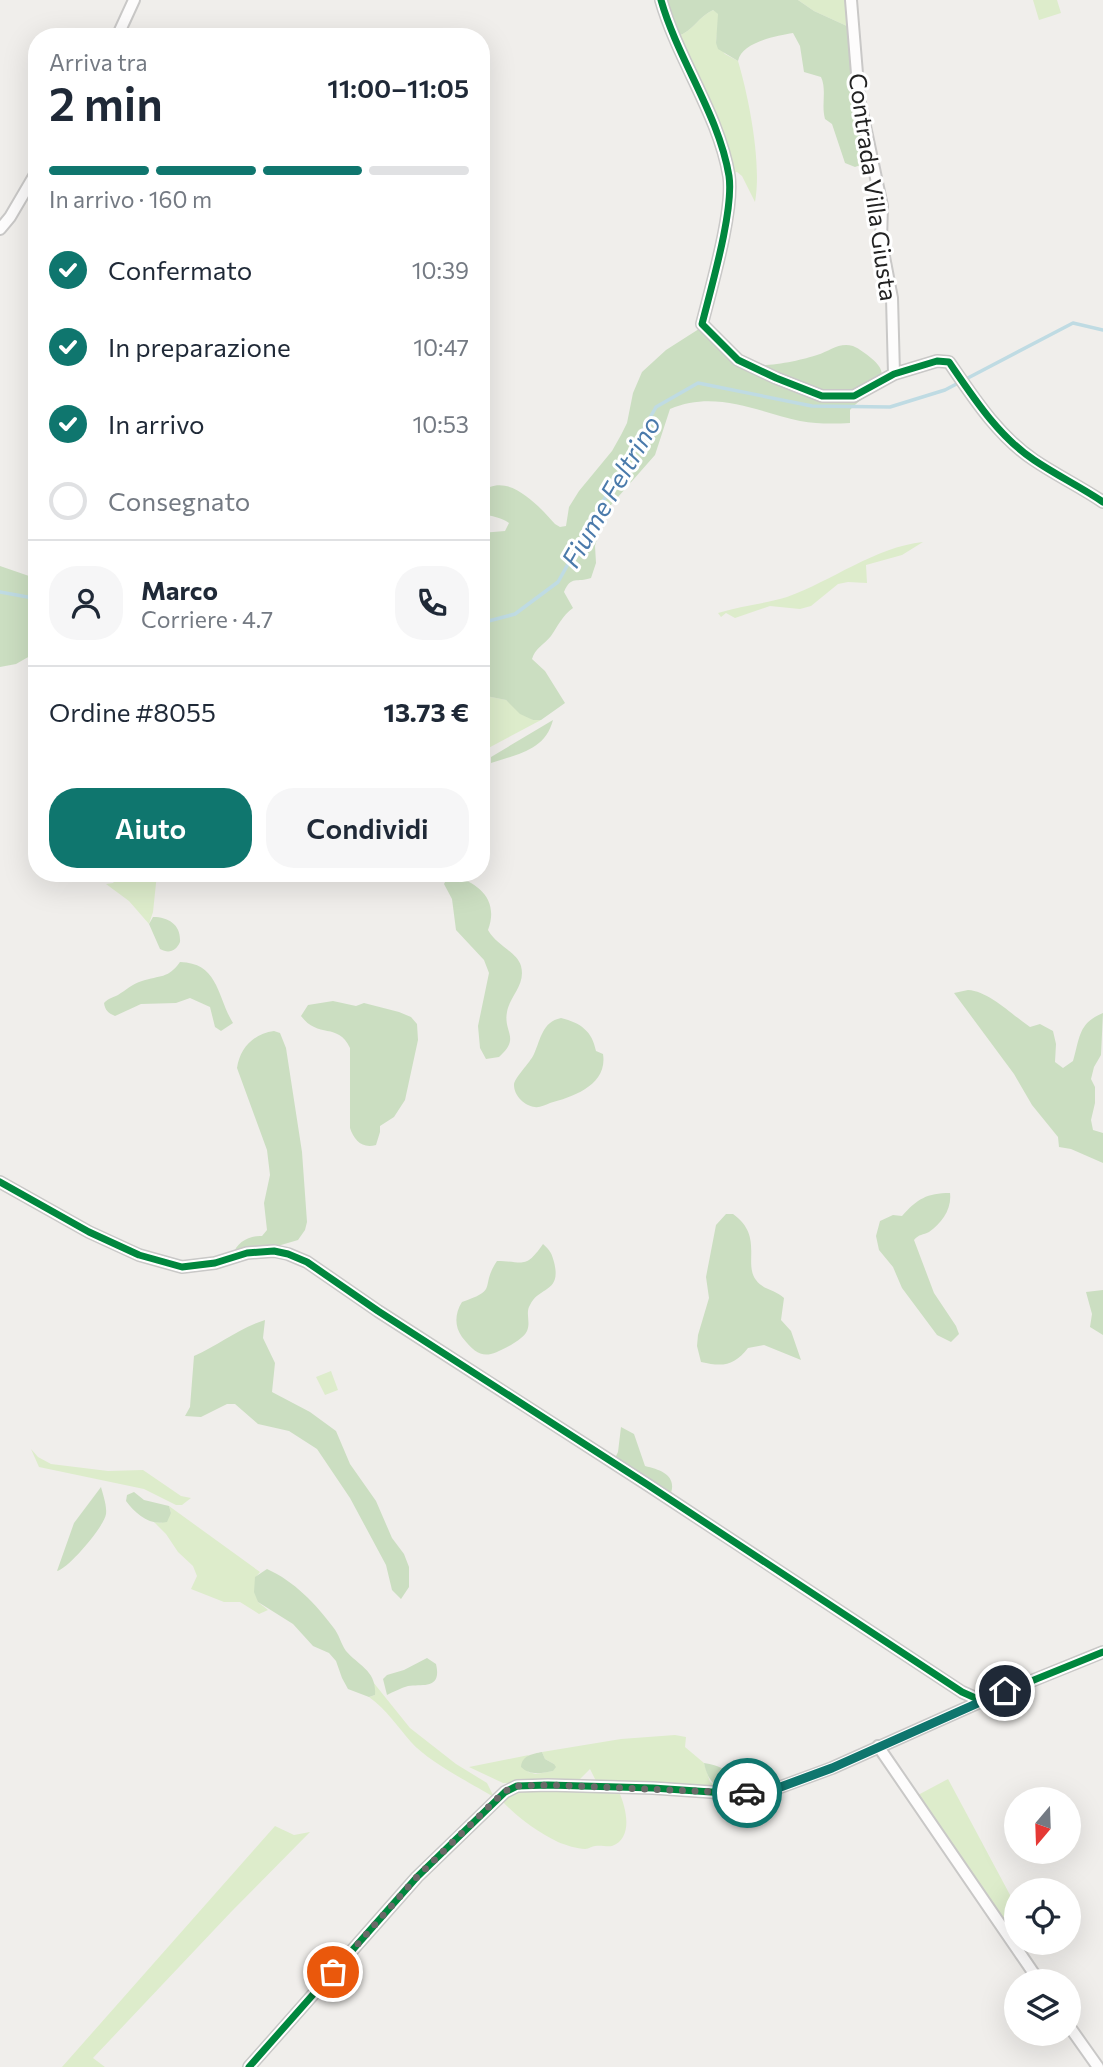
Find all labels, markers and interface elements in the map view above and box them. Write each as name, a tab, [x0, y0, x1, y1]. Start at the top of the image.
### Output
text: Arriva tra	[49, 48, 148, 76]
street label: Contrada Villa Giusta	[844, 71, 904, 303]
text: 11:00–11:05	[327, 72, 469, 103]
text: 2 min	[49, 74, 163, 130]
text: In arrivo · 160 m	[49, 185, 212, 213]
icon: check	[49, 251, 87, 289]
text: Confermato	[108, 254, 252, 285]
text: 10:39	[412, 256, 469, 284]
icon: check	[49, 328, 87, 366]
text: In preparazione	[108, 331, 291, 362]
text: 10:47	[413, 333, 469, 361]
icon: check	[49, 405, 87, 443]
text: In arrivo	[108, 408, 205, 439]
water label: Fiume Feltrino	[554, 409, 666, 573]
text: 10:53	[412, 410, 469, 438]
text: Consegnato	[108, 485, 250, 516]
button: person	[49, 566, 123, 640]
button: phone	[395, 566, 469, 640]
text: Marco	[141, 574, 218, 605]
text: Corriere · 4.7	[141, 605, 273, 633]
text: Ordine #8055	[49, 696, 216, 727]
text: 13.73 €	[383, 696, 469, 727]
button: Aiuto	[49, 788, 252, 868]
button: Condividi	[266, 788, 469, 868]
pin	[975, 1661, 1035, 1721]
icon: home	[986, 1672, 1024, 1710]
courier	[712, 1758, 782, 1828]
icon: car	[728, 1774, 766, 1812]
north arrow	[1004, 1787, 1082, 1864]
map controls	[1004, 1787, 1081, 2046]
button: locate	[1004, 1878, 1081, 1955]
pin	[303, 1942, 363, 2002]
icon: bag	[314, 1953, 352, 1991]
button: layers	[1004, 1969, 1081, 2046]

